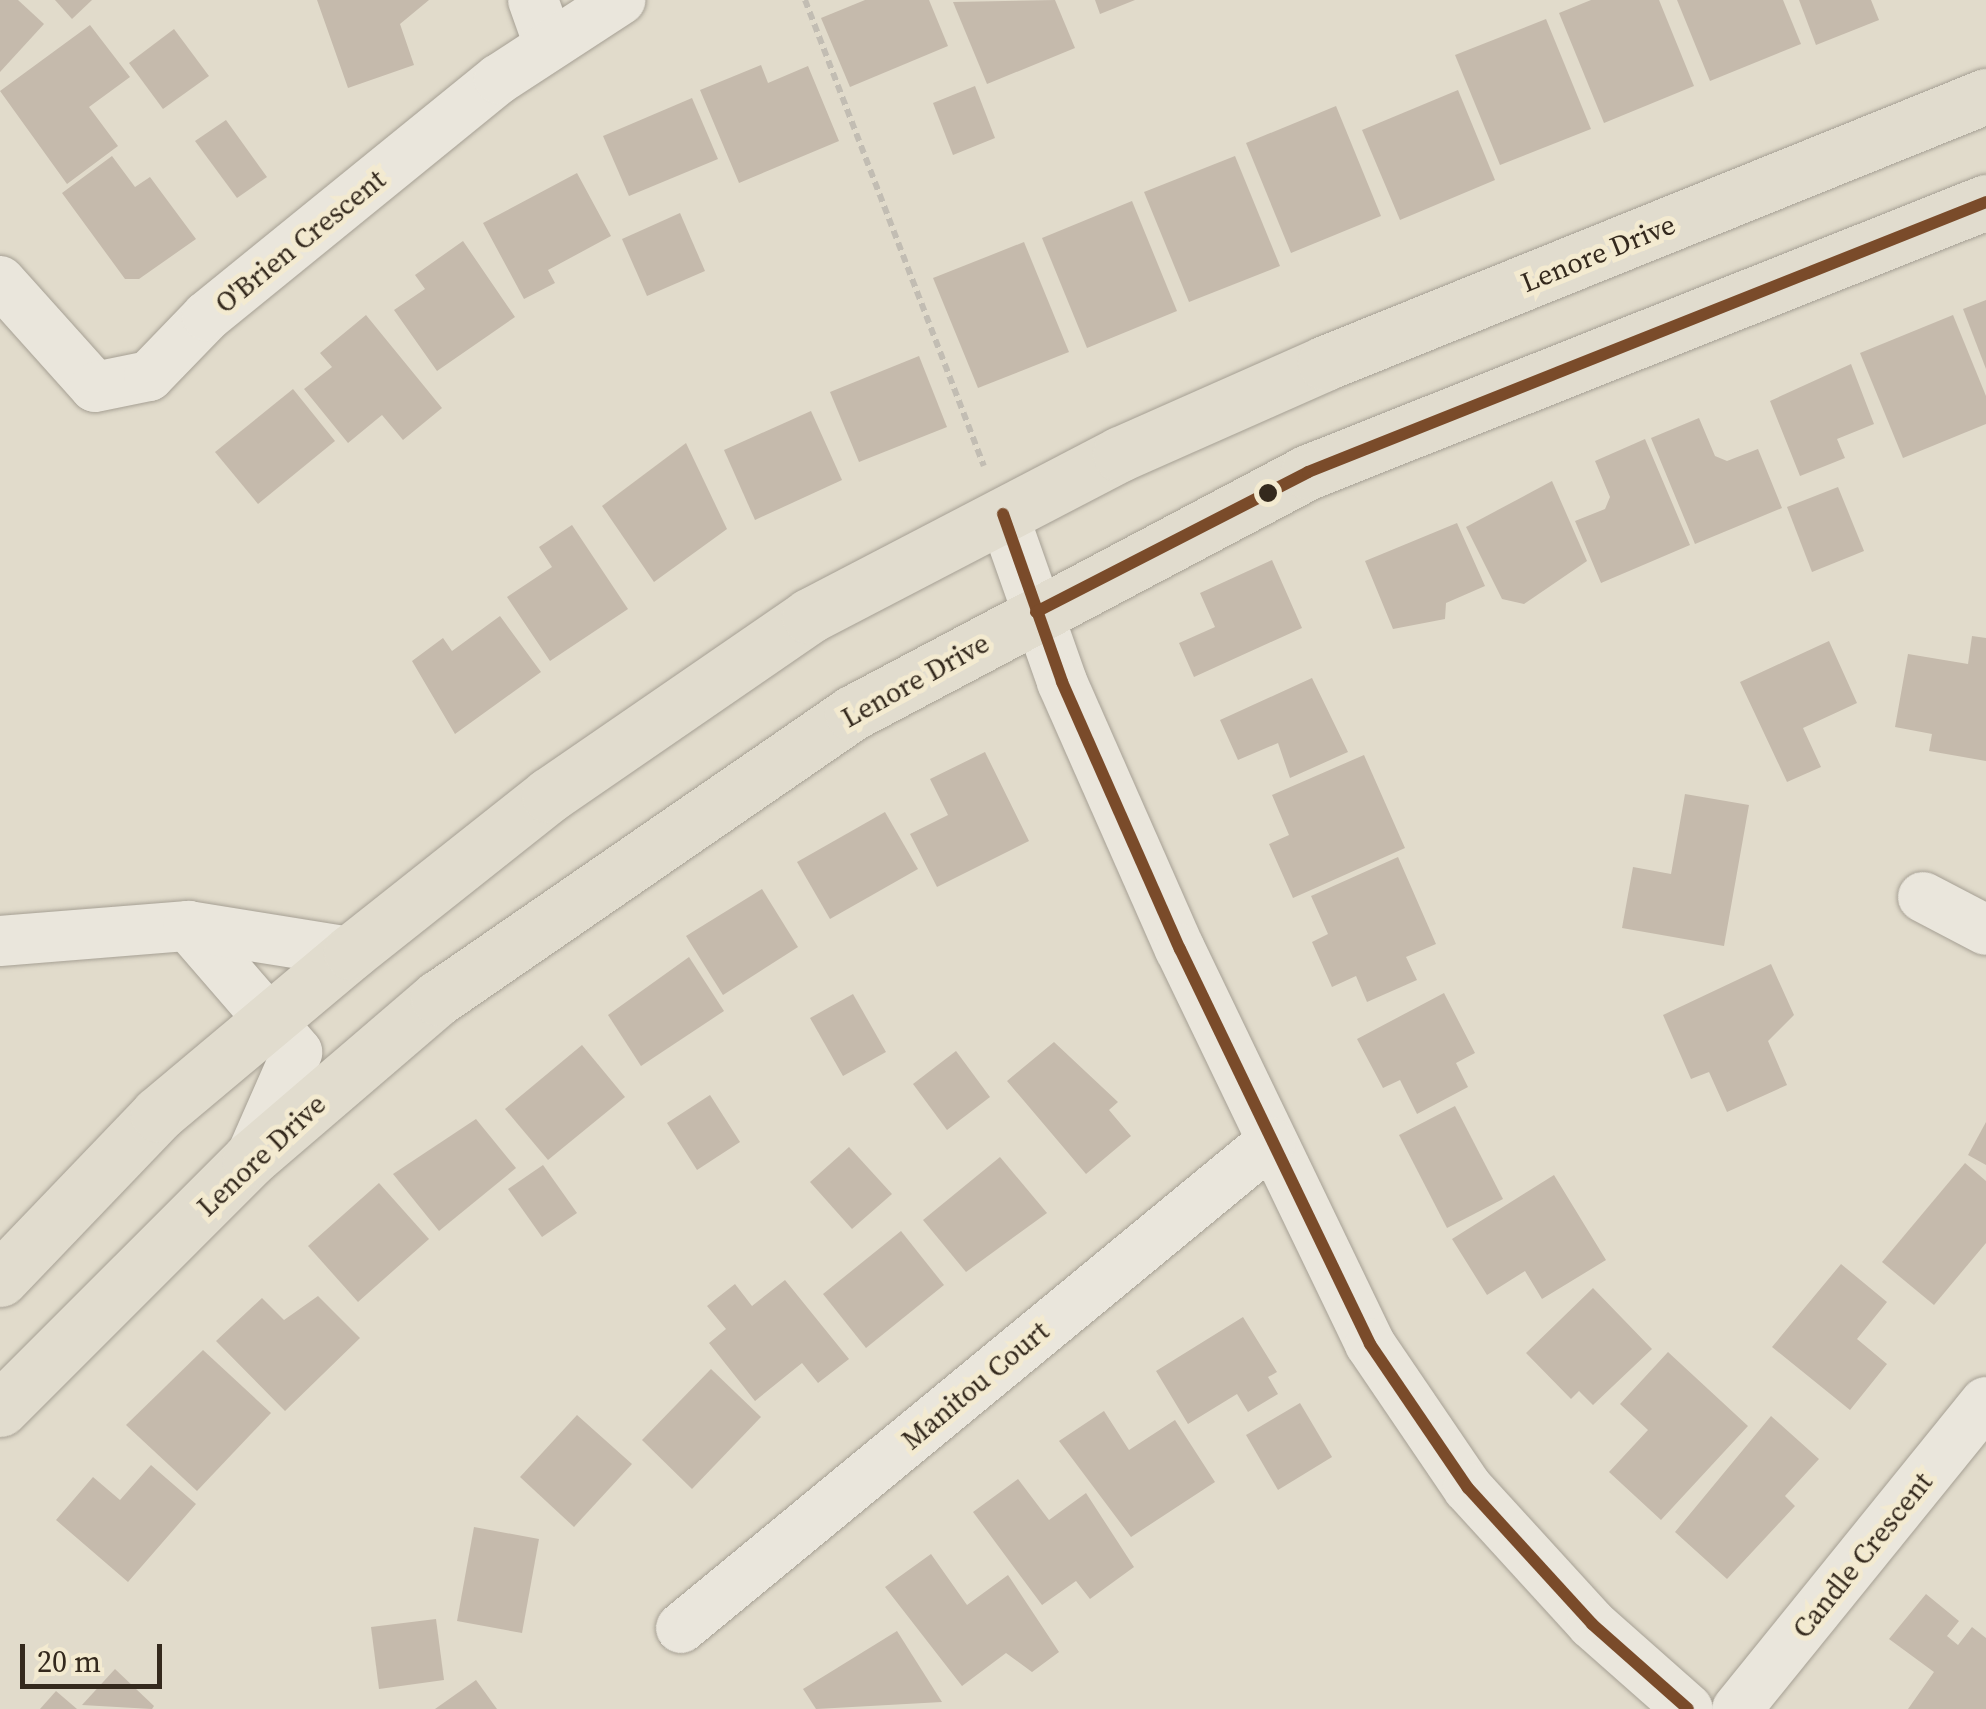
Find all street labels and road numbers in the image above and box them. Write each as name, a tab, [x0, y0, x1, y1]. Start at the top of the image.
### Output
street label: O'Brien Crescent	[208, 162, 392, 320]
street label: Lenore Drive	[1516, 207, 1680, 299]
street label: Lenore Drive	[835, 626, 995, 734]
street label: Lenore Drive	[190, 1087, 332, 1223]
street label: Manitou Court	[895, 1314, 1055, 1456]
street label: Candle Crescent	[1785, 1465, 1939, 1645]

